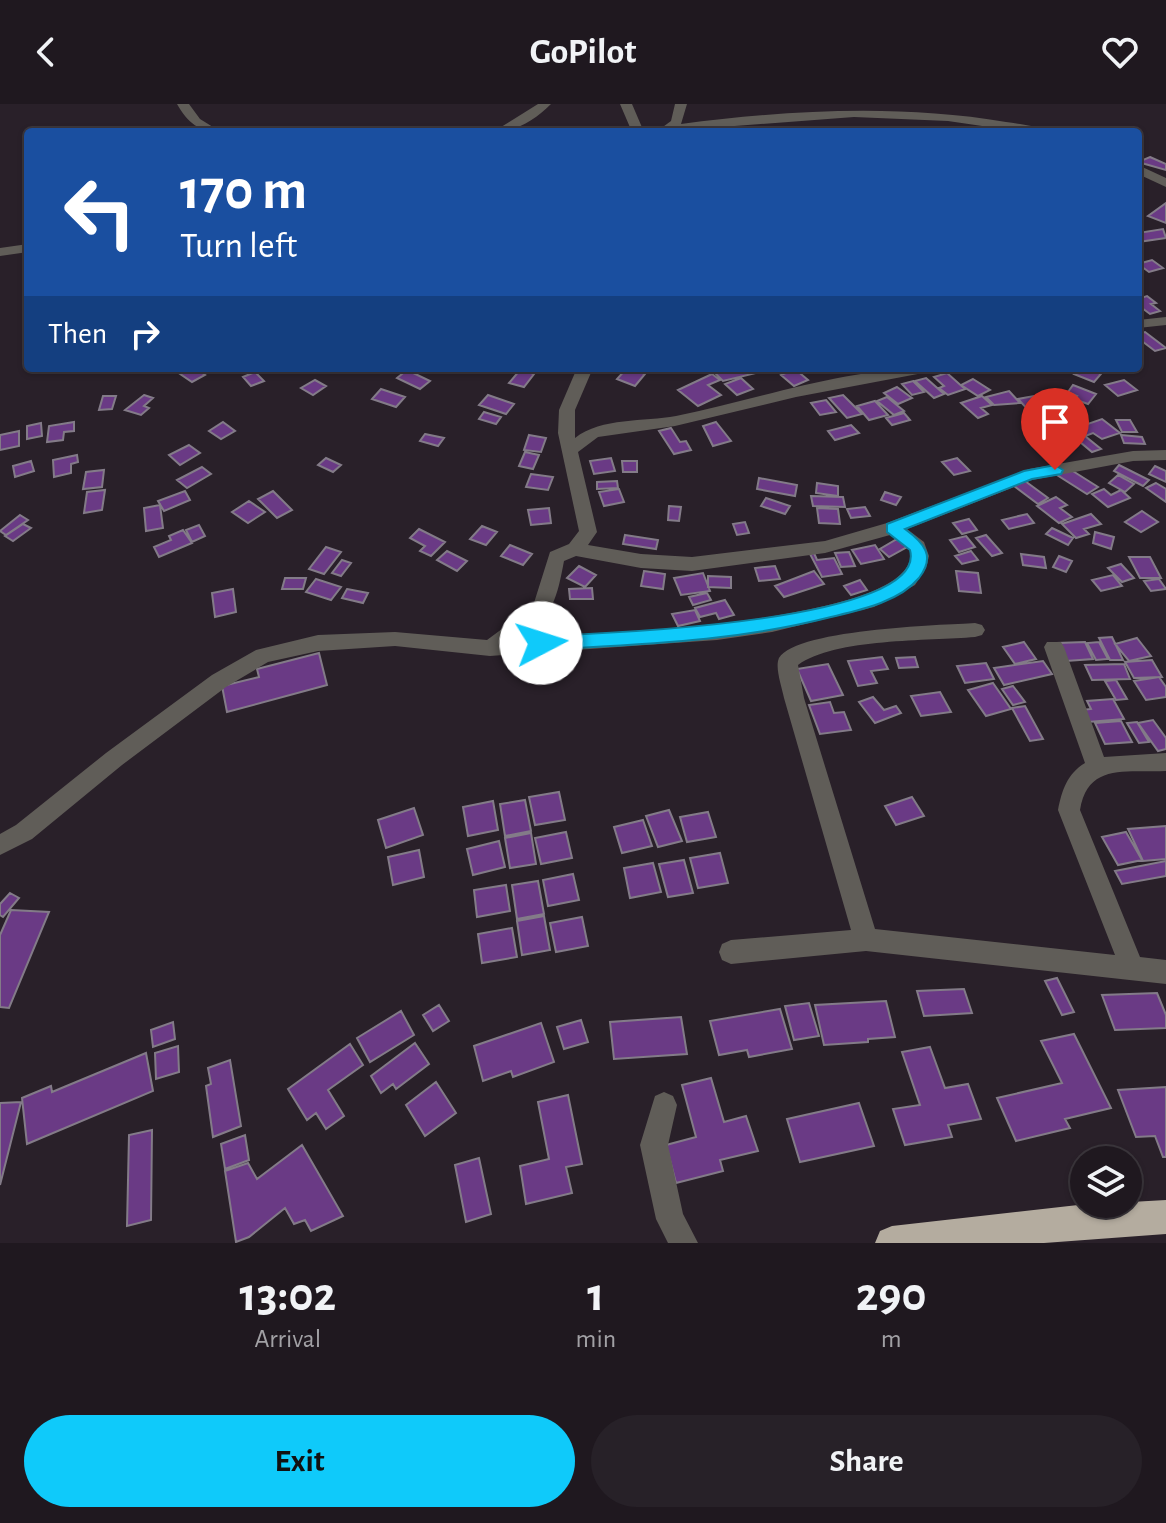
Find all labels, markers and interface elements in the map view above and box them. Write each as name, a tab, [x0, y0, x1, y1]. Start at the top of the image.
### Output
icon: back	[24, 30, 68, 74]
icon: heart	[1098, 30, 1142, 74]
text: GoPilot	[530, 34, 636, 70]
icon: left	[48, 160, 152, 264]
text: 170 m	[180, 163, 307, 219]
text: Turn left	[180, 228, 297, 264]
icon: right	[123, 312, 167, 356]
text: Then	[48, 319, 107, 349]
pin	[1021, 388, 1089, 470]
icon: arrive	[1033, 400, 1077, 444]
position arrow	[499, 601, 583, 685]
map controls	[1070, 1146, 1142, 1218]
button: layers	[1070, 1146, 1142, 1218]
text: 13:02	[240, 1272, 336, 1320]
text: 1	[587, 1272, 605, 1320]
text: 290	[856, 1272, 926, 1320]
text: Arrival	[254, 1326, 321, 1352]
text: min	[576, 1326, 616, 1352]
text: m	[881, 1326, 901, 1352]
button: Exit	[24, 1415, 575, 1507]
button: Share	[591, 1415, 1142, 1507]

